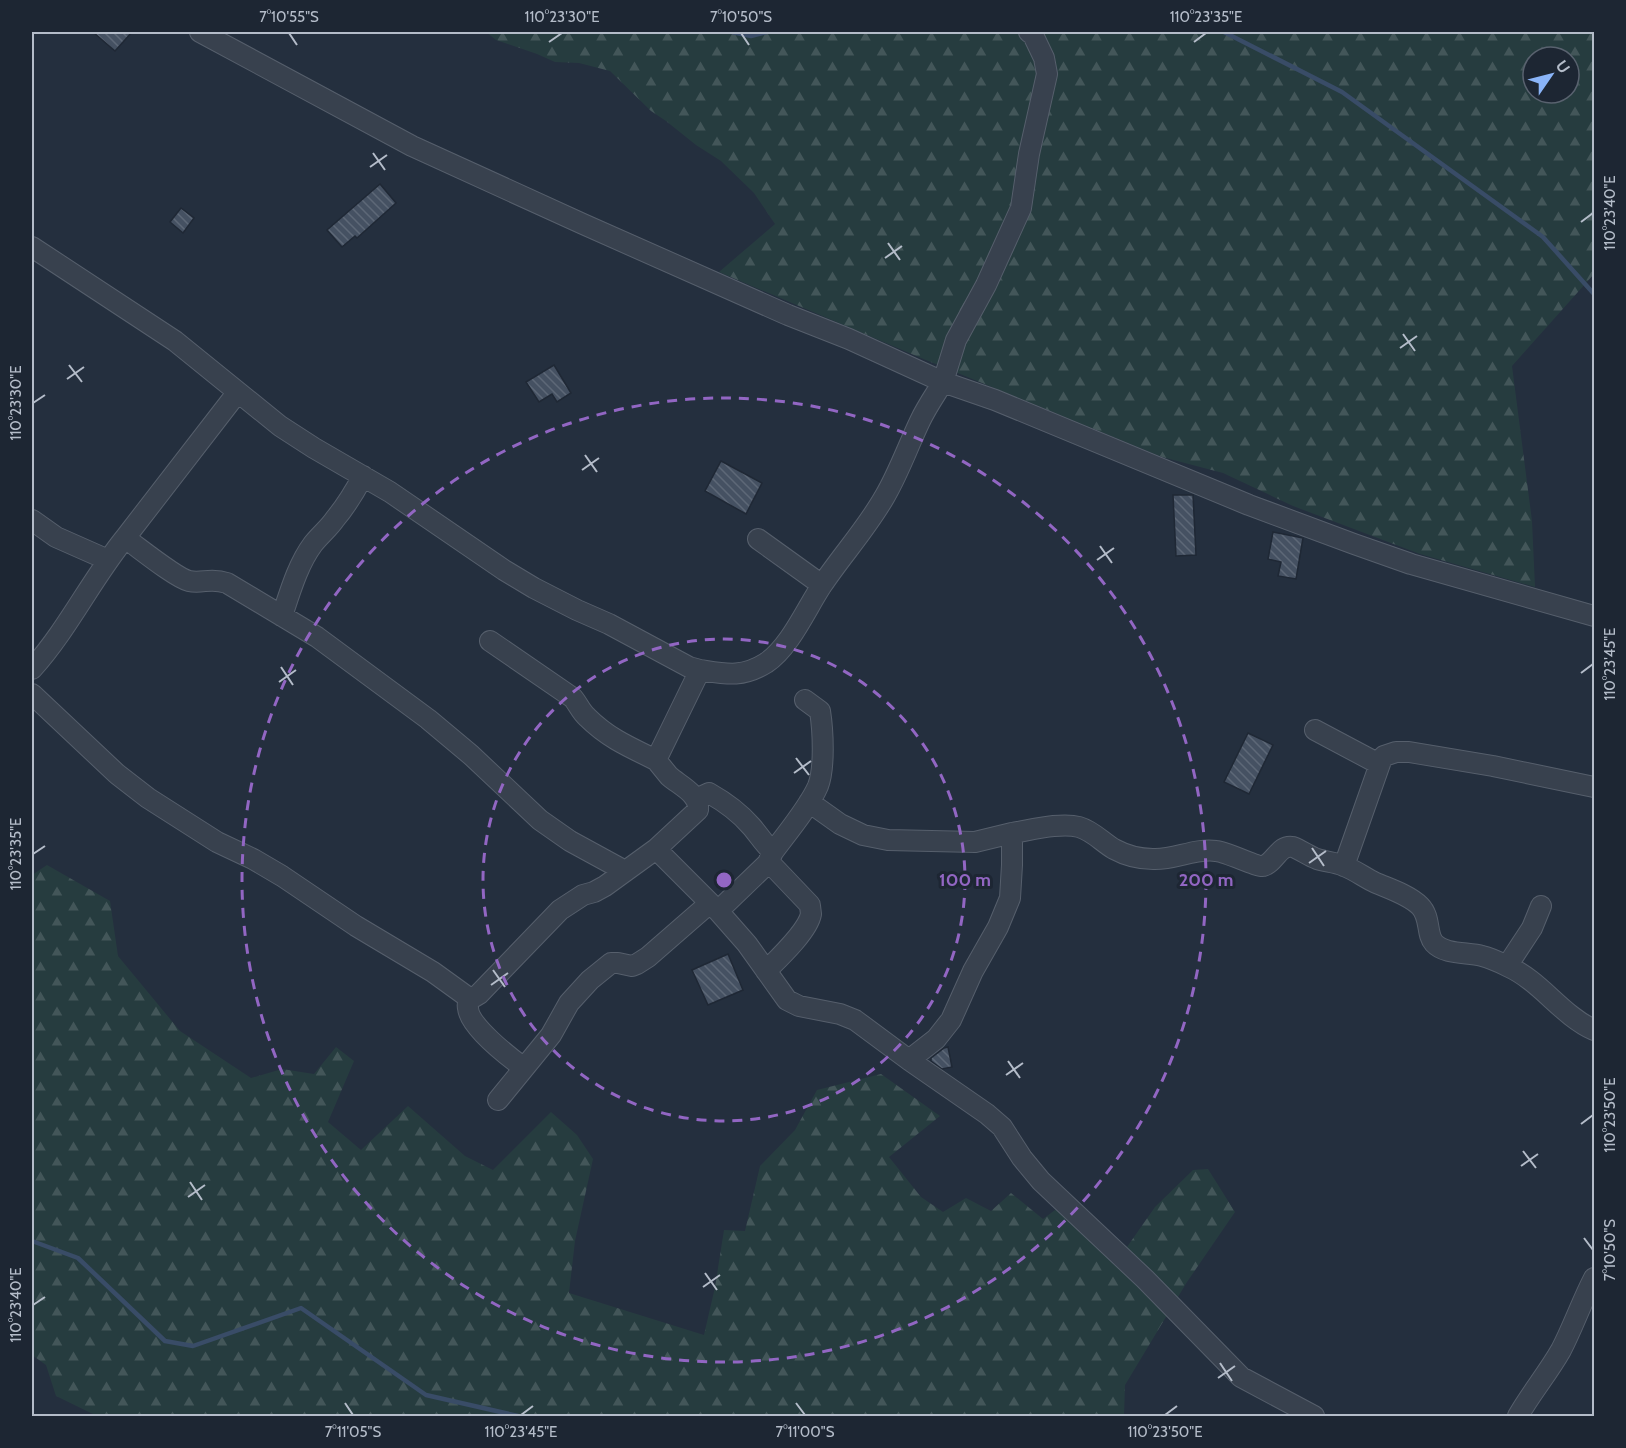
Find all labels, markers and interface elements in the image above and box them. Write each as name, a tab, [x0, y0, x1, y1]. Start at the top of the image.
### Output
text: 7°10'55"S	[259, 8, 319, 26]
text: 110°23'30"E	[525, 8, 599, 26]
text: 7°10'50"S	[710, 8, 772, 26]
text: 110°23'35"E	[1170, 8, 1242, 26]
north arrow	[1521, 45, 1581, 105]
text: U	[1552, 57, 1574, 77]
text: 110°23'40"E	[1601, 175, 1619, 251]
text: 110°23'30"E	[7, 366, 25, 440]
text: 110°23'45"E	[1601, 628, 1619, 700]
text: 110°23'35"E	[7, 818, 25, 890]
text: 100 m	[939, 869, 991, 891]
text: 200 m	[1179, 869, 1233, 891]
centre of rings	[714, 870, 734, 890]
text: 110°23'50"E	[1601, 1078, 1619, 1152]
text: 7°10'50"S	[1601, 1219, 1619, 1281]
text: 110°23'40"E	[7, 1267, 25, 1343]
text: 7°11'05"S	[325, 1423, 381, 1441]
text: 110°23'45"E	[485, 1423, 557, 1441]
text: 7°11'00"S	[776, 1423, 835, 1441]
text: 110°23'50"E	[1128, 1423, 1202, 1441]

